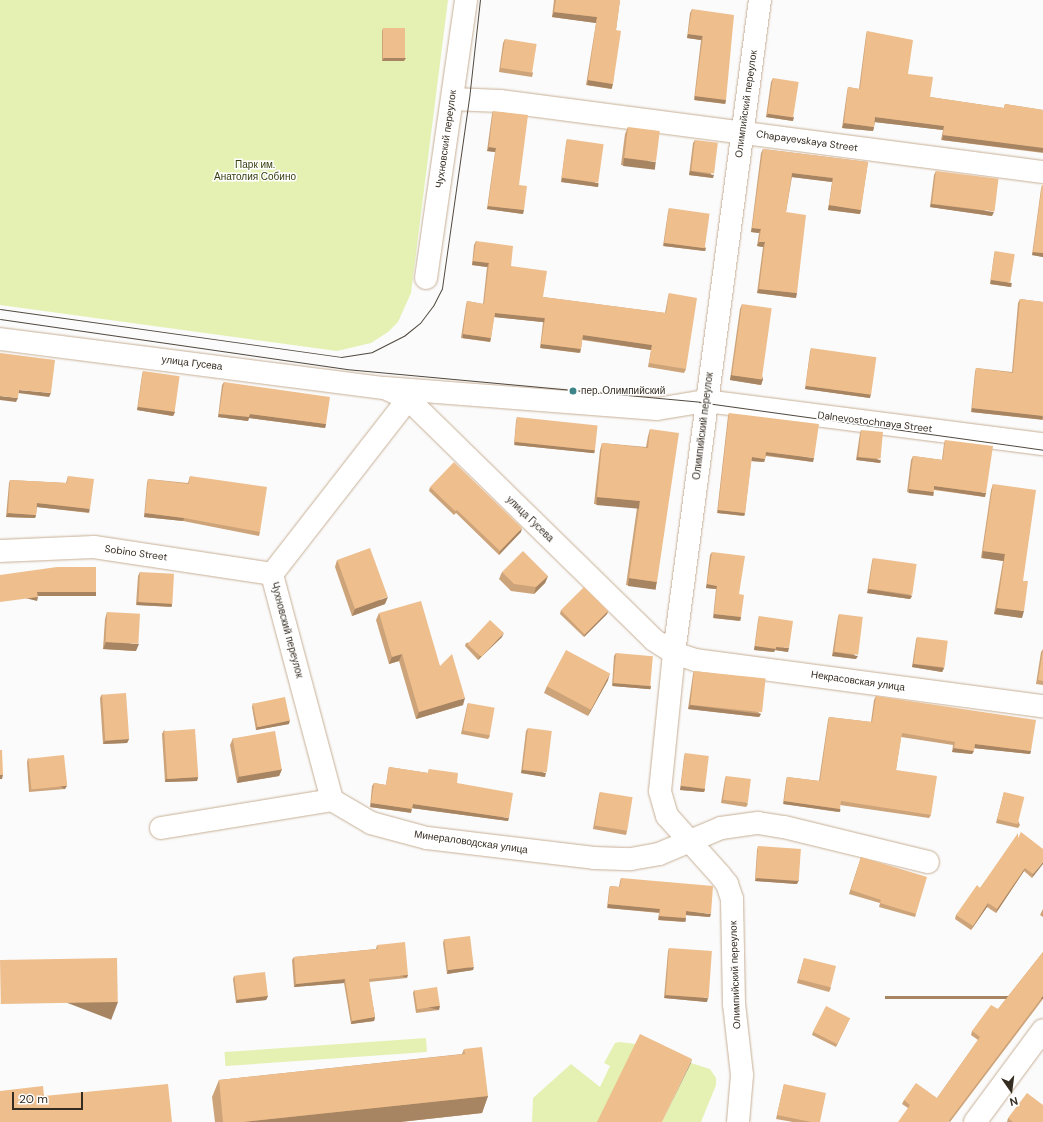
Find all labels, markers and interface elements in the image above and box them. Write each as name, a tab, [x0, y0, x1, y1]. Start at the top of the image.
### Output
street label: Олимпийский переулок	[733, 49, 759, 159]
street label: Чухновский переулок	[433, 89, 459, 189]
street label: Chapayevskaya Street	[755, 128, 859, 154]
park label: Парк им. Анатолия Собино	[214, 158, 296, 182]
street label: улица Гусева	[161, 353, 223, 373]
street label: Олимпийский переулок	[690, 371, 716, 481]
place label: пер. Олимпийский	[581, 385, 665, 397]
marker: пер. Олимпийский	[568, 386, 578, 396]
street label: Dalnevostochnaya Street	[817, 409, 933, 435]
street label: улица Гусева	[504, 493, 556, 545]
street label: Sobino Street	[104, 543, 168, 563]
street label: Чухновский переулок	[268, 581, 306, 679]
street label: Некрасовская улица	[810, 668, 906, 694]
street label: Минераловодская улица	[413, 828, 529, 856]
street label: Олимпийский переулок	[727, 921, 743, 1029]
north arrow	[991, 1070, 1031, 1110]
scale bar	[14, 1084, 85, 1110]
text: 20 m	[19, 1091, 48, 1107]
text: N	[1008, 1094, 1019, 1109]

